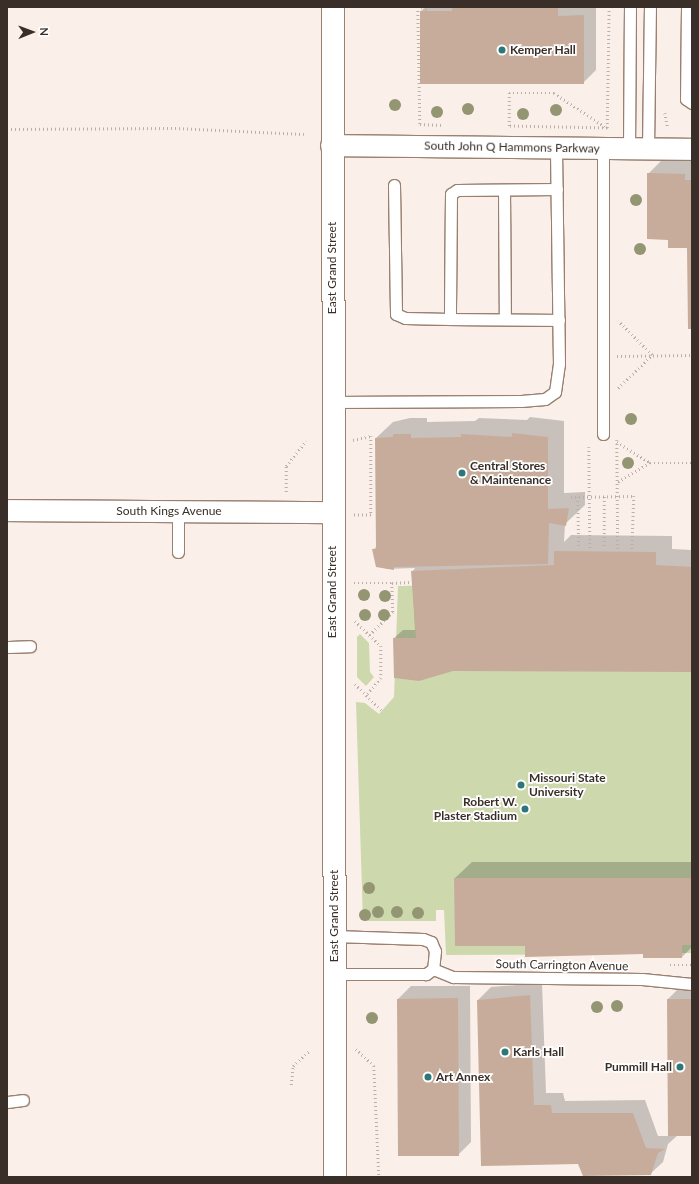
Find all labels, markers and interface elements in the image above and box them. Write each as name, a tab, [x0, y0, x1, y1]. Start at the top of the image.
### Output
north arrow	[12, 12, 52, 52]
text: N	[38, 27, 51, 36]
place label: Kemper Hall	[510, 43, 576, 57]
marker: Kemper Hall	[497, 45, 507, 55]
street label: South John Q Hammons Parkway	[424, 138, 600, 156]
street label: East Grand Street	[325, 222, 339, 314]
place label: Central Stores & Maintenance	[470, 459, 551, 487]
marker: Central Stores & Maintenance	[457, 468, 467, 478]
street label: South Kings Avenue	[116, 504, 222, 518]
street label: East Grand Street	[325, 546, 339, 638]
place label: Missouri State University	[529, 771, 606, 799]
marker: Missouri State University	[516, 780, 526, 790]
place label: Robert W. Plaster Stadium	[433, 795, 517, 823]
marker: Robert W. Plaster Stadium	[520, 804, 530, 814]
street label: East Grand Street	[327, 870, 341, 962]
street label: South Carrington Avenue	[495, 957, 629, 973]
place label: Karls Hall	[513, 1045, 564, 1059]
marker: Karls Hall	[500, 1047, 510, 1057]
place label: Pummill Hall	[605, 1060, 672, 1074]
marker: Pummill Hall	[675, 1062, 685, 1072]
place label: Art Annex	[436, 1070, 491, 1084]
marker: Art Annex	[423, 1072, 433, 1082]

